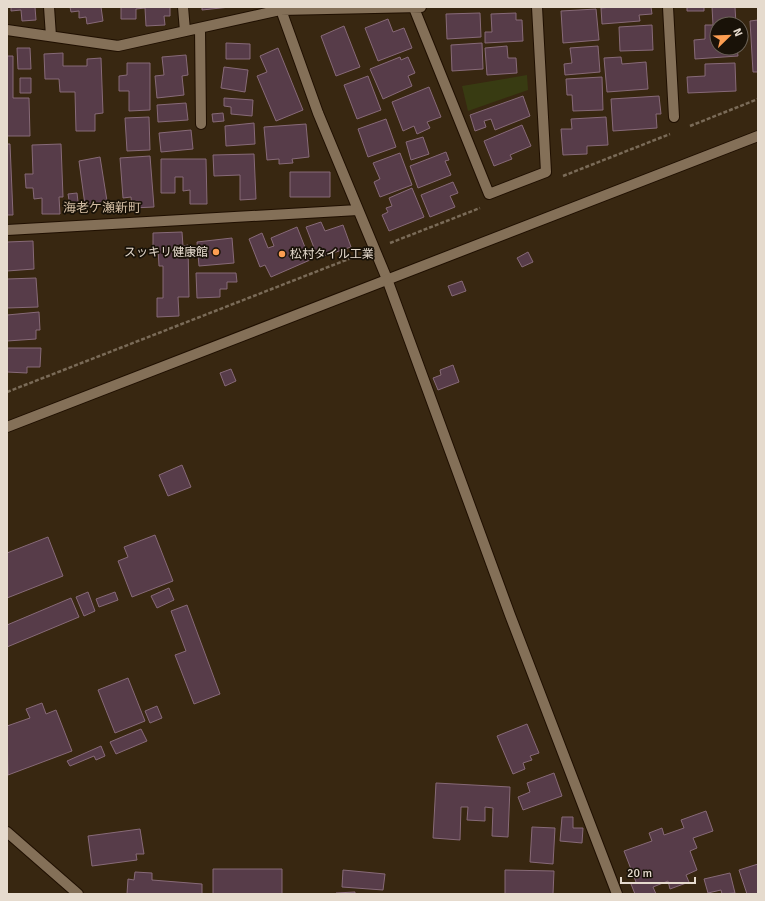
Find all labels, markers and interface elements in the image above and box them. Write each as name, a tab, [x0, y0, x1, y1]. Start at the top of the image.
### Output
north arrow	[709, 16, 749, 56]
text: N	[730, 26, 745, 38]
district label: 海老ケ瀬新町	[63, 200, 141, 216]
place label: スッキリ健康館	[124, 245, 208, 260]
marker: スッキリ健康館	[211, 247, 221, 257]
place label: 松村タイル工業	[290, 247, 374, 262]
marker: 松村タイル工業	[277, 249, 287, 259]
scale bar	[621, 859, 695, 885]
text: 20 m	[627, 866, 652, 881]

